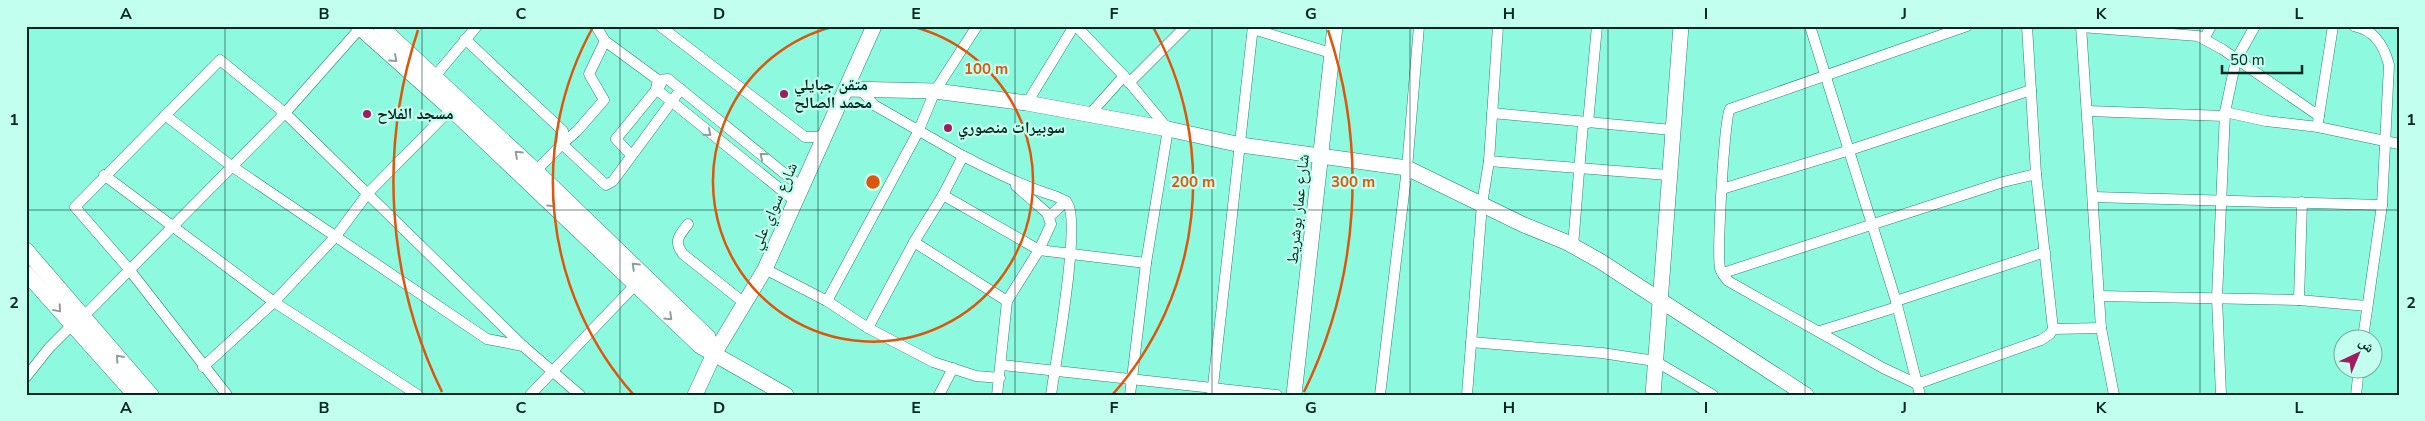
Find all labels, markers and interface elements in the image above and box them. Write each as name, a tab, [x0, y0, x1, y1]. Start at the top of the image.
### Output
text: A	[120, 3, 132, 25]
text: B	[318, 3, 330, 25]
text: C	[516, 3, 527, 25]
text: D	[713, 3, 725, 25]
text: E	[911, 3, 921, 25]
text: F	[1110, 3, 1119, 25]
text: G	[1305, 3, 1317, 25]
text: H	[1503, 3, 1515, 25]
text: I	[1704, 3, 1708, 25]
text: J	[1900, 3, 1907, 25]
text: K	[2096, 3, 2108, 25]
text: L	[2295, 3, 2304, 25]
scale bar	[2222, 42, 2302, 74]
text: 50 m	[2230, 50, 2265, 70]
one-way arrow	[389, 53, 398, 62]
text: 100 m	[964, 59, 1008, 79]
place label: متقن جبايلي محمد الصالح	[794, 74, 872, 114]
marker: متقن جبايلي محمد الصالح	[778, 88, 790, 100]
place label: مسجد الفلاح	[377, 103, 454, 125]
marker: مسجد الفلاح	[361, 108, 373, 120]
text: 1	[9, 109, 19, 131]
text: 1	[2406, 109, 2416, 131]
place label: سوبيرات منصوري	[958, 117, 1065, 140]
marker: سوبيرات منصوري	[942, 122, 954, 134]
one-way arrow	[703, 127, 712, 136]
one-way arrow	[515, 151, 524, 160]
one-way arrow	[760, 153, 769, 162]
street label: شارع عمار بوشريط	[1281, 153, 1315, 265]
street label: شارع سواي علي	[745, 159, 804, 254]
text: 200 m	[1171, 172, 1215, 192]
text: 300 m	[1331, 172, 1375, 192]
centre of rings	[864, 173, 882, 191]
one-way arrow	[546, 199, 555, 208]
one-way arrow	[632, 263, 641, 272]
text: 2	[9, 292, 19, 314]
text: 2	[2406, 292, 2416, 314]
one-way arrow	[53, 304, 62, 313]
one-way arrow	[664, 311, 673, 320]
north arrow	[2332, 328, 2382, 378]
text: ش	[2355, 333, 2379, 357]
one-way arrow	[116, 355, 125, 364]
text: A	[120, 397, 132, 419]
text: B	[318, 397, 330, 419]
text: C	[516, 397, 527, 419]
text: D	[713, 397, 725, 419]
text: E	[911, 397, 921, 419]
text: F	[1110, 397, 1119, 419]
text: G	[1305, 397, 1317, 419]
text: H	[1503, 397, 1515, 419]
text: I	[1704, 397, 1708, 419]
text: J	[1900, 397, 1907, 419]
text: K	[2096, 397, 2108, 419]
text: L	[2295, 397, 2304, 419]

